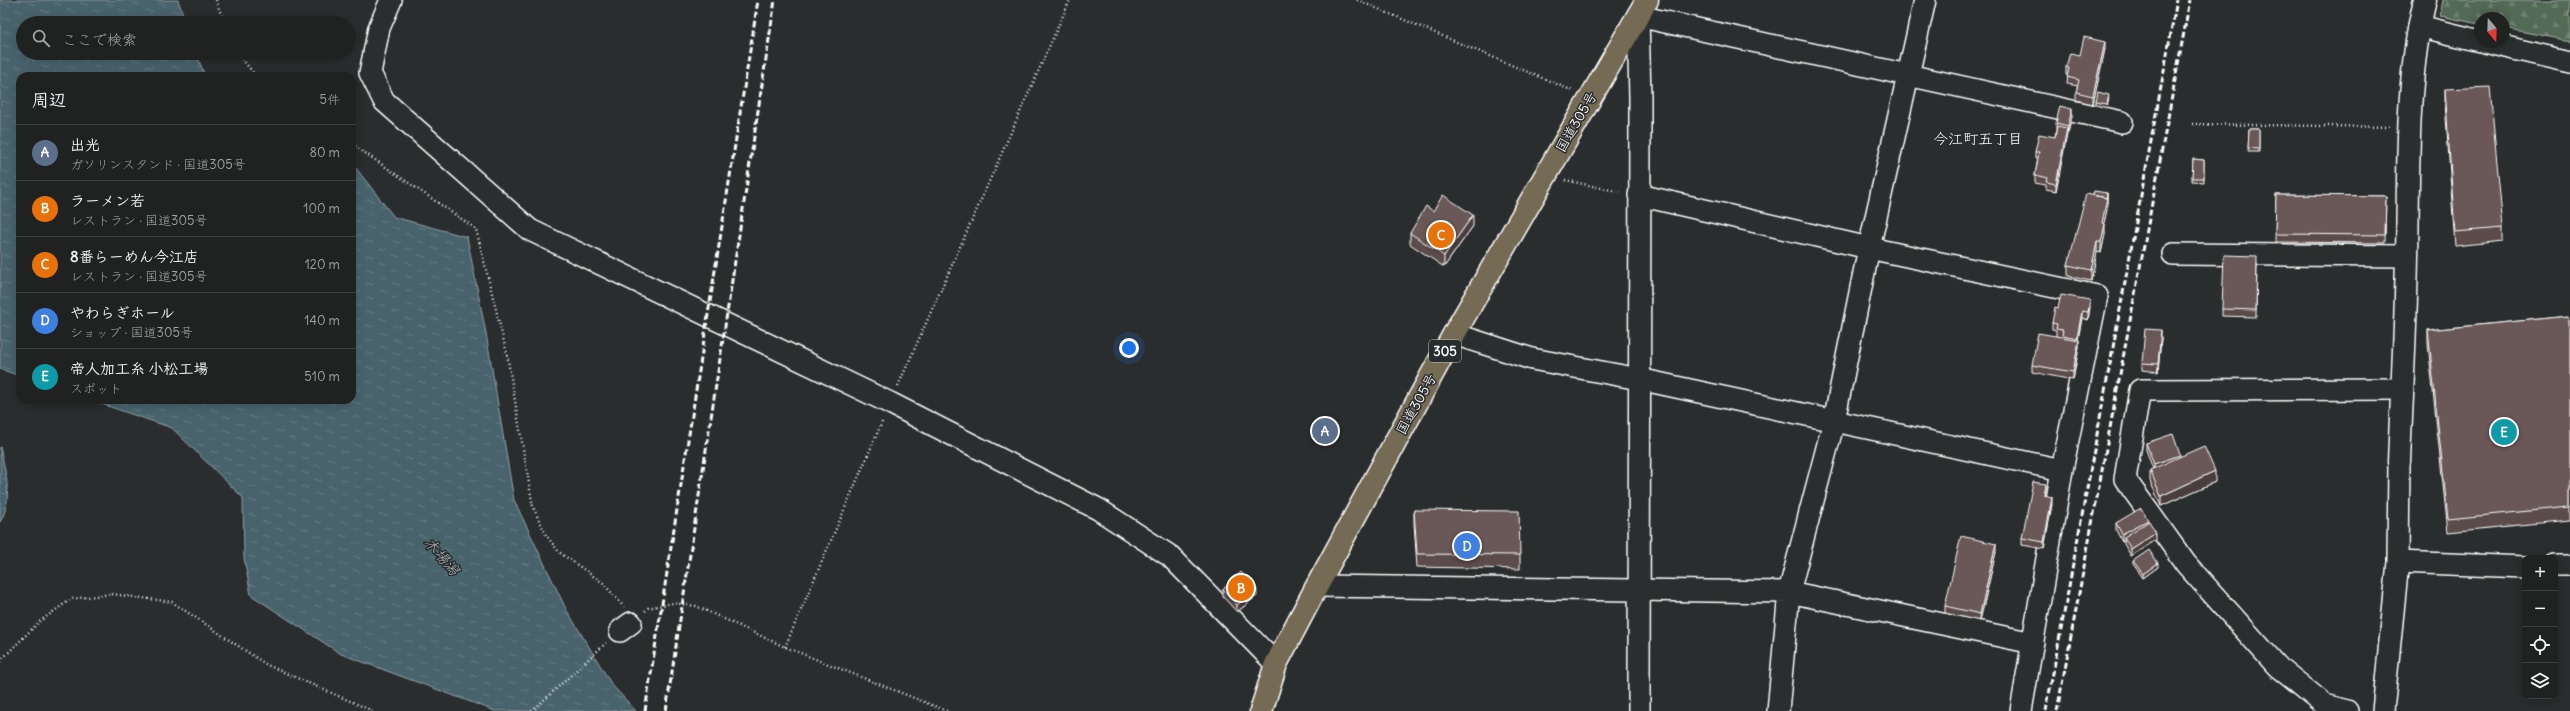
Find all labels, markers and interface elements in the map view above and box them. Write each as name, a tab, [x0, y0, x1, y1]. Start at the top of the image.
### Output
north arrow	[2474, 12, 2510, 48]
search box	[16, 16, 356, 60]
icon: search	[30, 27, 52, 49]
text: ここで検索	[62, 30, 137, 49]
street label: 国道305号	[1551, 88, 1601, 156]
text: 周辺	[32, 89, 66, 111]
text: 5件	[320, 91, 340, 108]
district label: 今江町五丁目	[1933, 129, 2023, 148]
text: 出光	[70, 135, 100, 154]
text: A	[41, 144, 49, 161]
text: 80 m	[309, 144, 340, 161]
text: ガソリンスタンド · 国道305号	[70, 156, 246, 173]
text: ラーメン若	[70, 191, 145, 210]
text: B	[41, 200, 49, 217]
text: 100 m	[303, 200, 340, 217]
text: レストラン · 国道305号	[70, 212, 208, 229]
pin: C	[1428, 220, 1454, 250]
text: 8番らーめん今江店	[70, 247, 199, 266]
text: C	[41, 256, 49, 273]
text: 120 m	[305, 256, 340, 273]
text: レストラン · 国道305号	[70, 268, 208, 285]
text: やわらぎホール	[70, 303, 174, 322]
text: D	[40, 312, 50, 329]
text: 140 m	[304, 312, 340, 329]
text: ショップ · 国道305号	[70, 324, 193, 341]
your location	[1119, 338, 1139, 358]
road number: 305	[1429, 340, 1461, 362]
text: 帝人加工糸 小松工場	[70, 359, 209, 378]
text: E	[41, 368, 49, 385]
text: 510 m	[304, 368, 340, 385]
street label: 国道305号	[1392, 370, 1440, 438]
text: スポット	[70, 380, 122, 397]
pin: A	[1312, 416, 1338, 446]
pin: E	[2491, 417, 2517, 447]
pin: D	[1454, 531, 1480, 561]
water label: 木場潟	[420, 533, 465, 580]
map controls	[2522, 555, 2558, 699]
button: +	[2522, 555, 2558, 591]
pin: B	[1228, 573, 1254, 603]
button: −	[2522, 591, 2558, 627]
button: locate	[2522, 627, 2558, 663]
button: layers	[2522, 663, 2558, 699]

